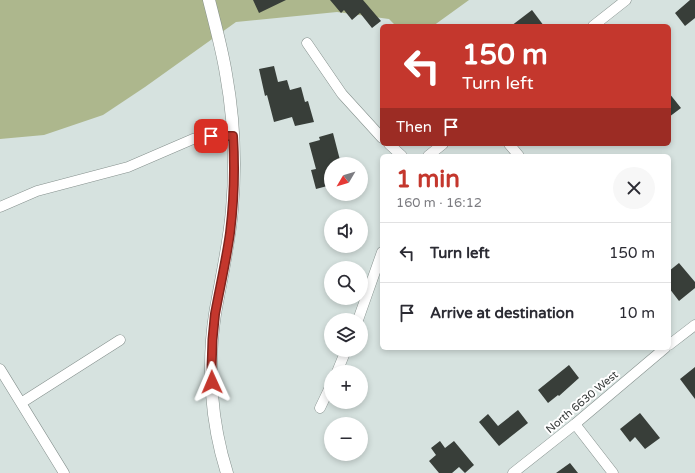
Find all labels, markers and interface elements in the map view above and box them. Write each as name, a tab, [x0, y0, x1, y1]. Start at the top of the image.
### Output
text: 150 m	[462, 38, 548, 72]
icon: left	[396, 40, 448, 92]
text: Turn left	[462, 72, 534, 94]
icon: arrive	[440, 116, 462, 138]
text: Then	[396, 118, 432, 136]
pin	[194, 119, 228, 153]
icon: arrive	[200, 125, 222, 147]
north arrow	[324, 157, 368, 201]
map controls	[324, 157, 368, 461]
text: 1 min	[396, 165, 460, 194]
button: close	[613, 167, 655, 209]
text: 160 m · 16:12	[396, 195, 482, 211]
button: sound	[324, 209, 368, 253]
icon: left	[396, 242, 418, 264]
text: Turn left	[430, 244, 490, 262]
text: 150 m	[609, 244, 655, 262]
button: search	[324, 261, 368, 305]
icon: arrive	[396, 302, 418, 324]
text: Arrive at destination	[430, 304, 574, 322]
text: 10 m	[618, 304, 655, 322]
button: layers	[324, 313, 368, 357]
position arrow	[191, 361, 233, 403]
button: +	[324, 365, 368, 409]
street label: North 6630 West	[543, 368, 621, 436]
button: −	[324, 417, 368, 461]

